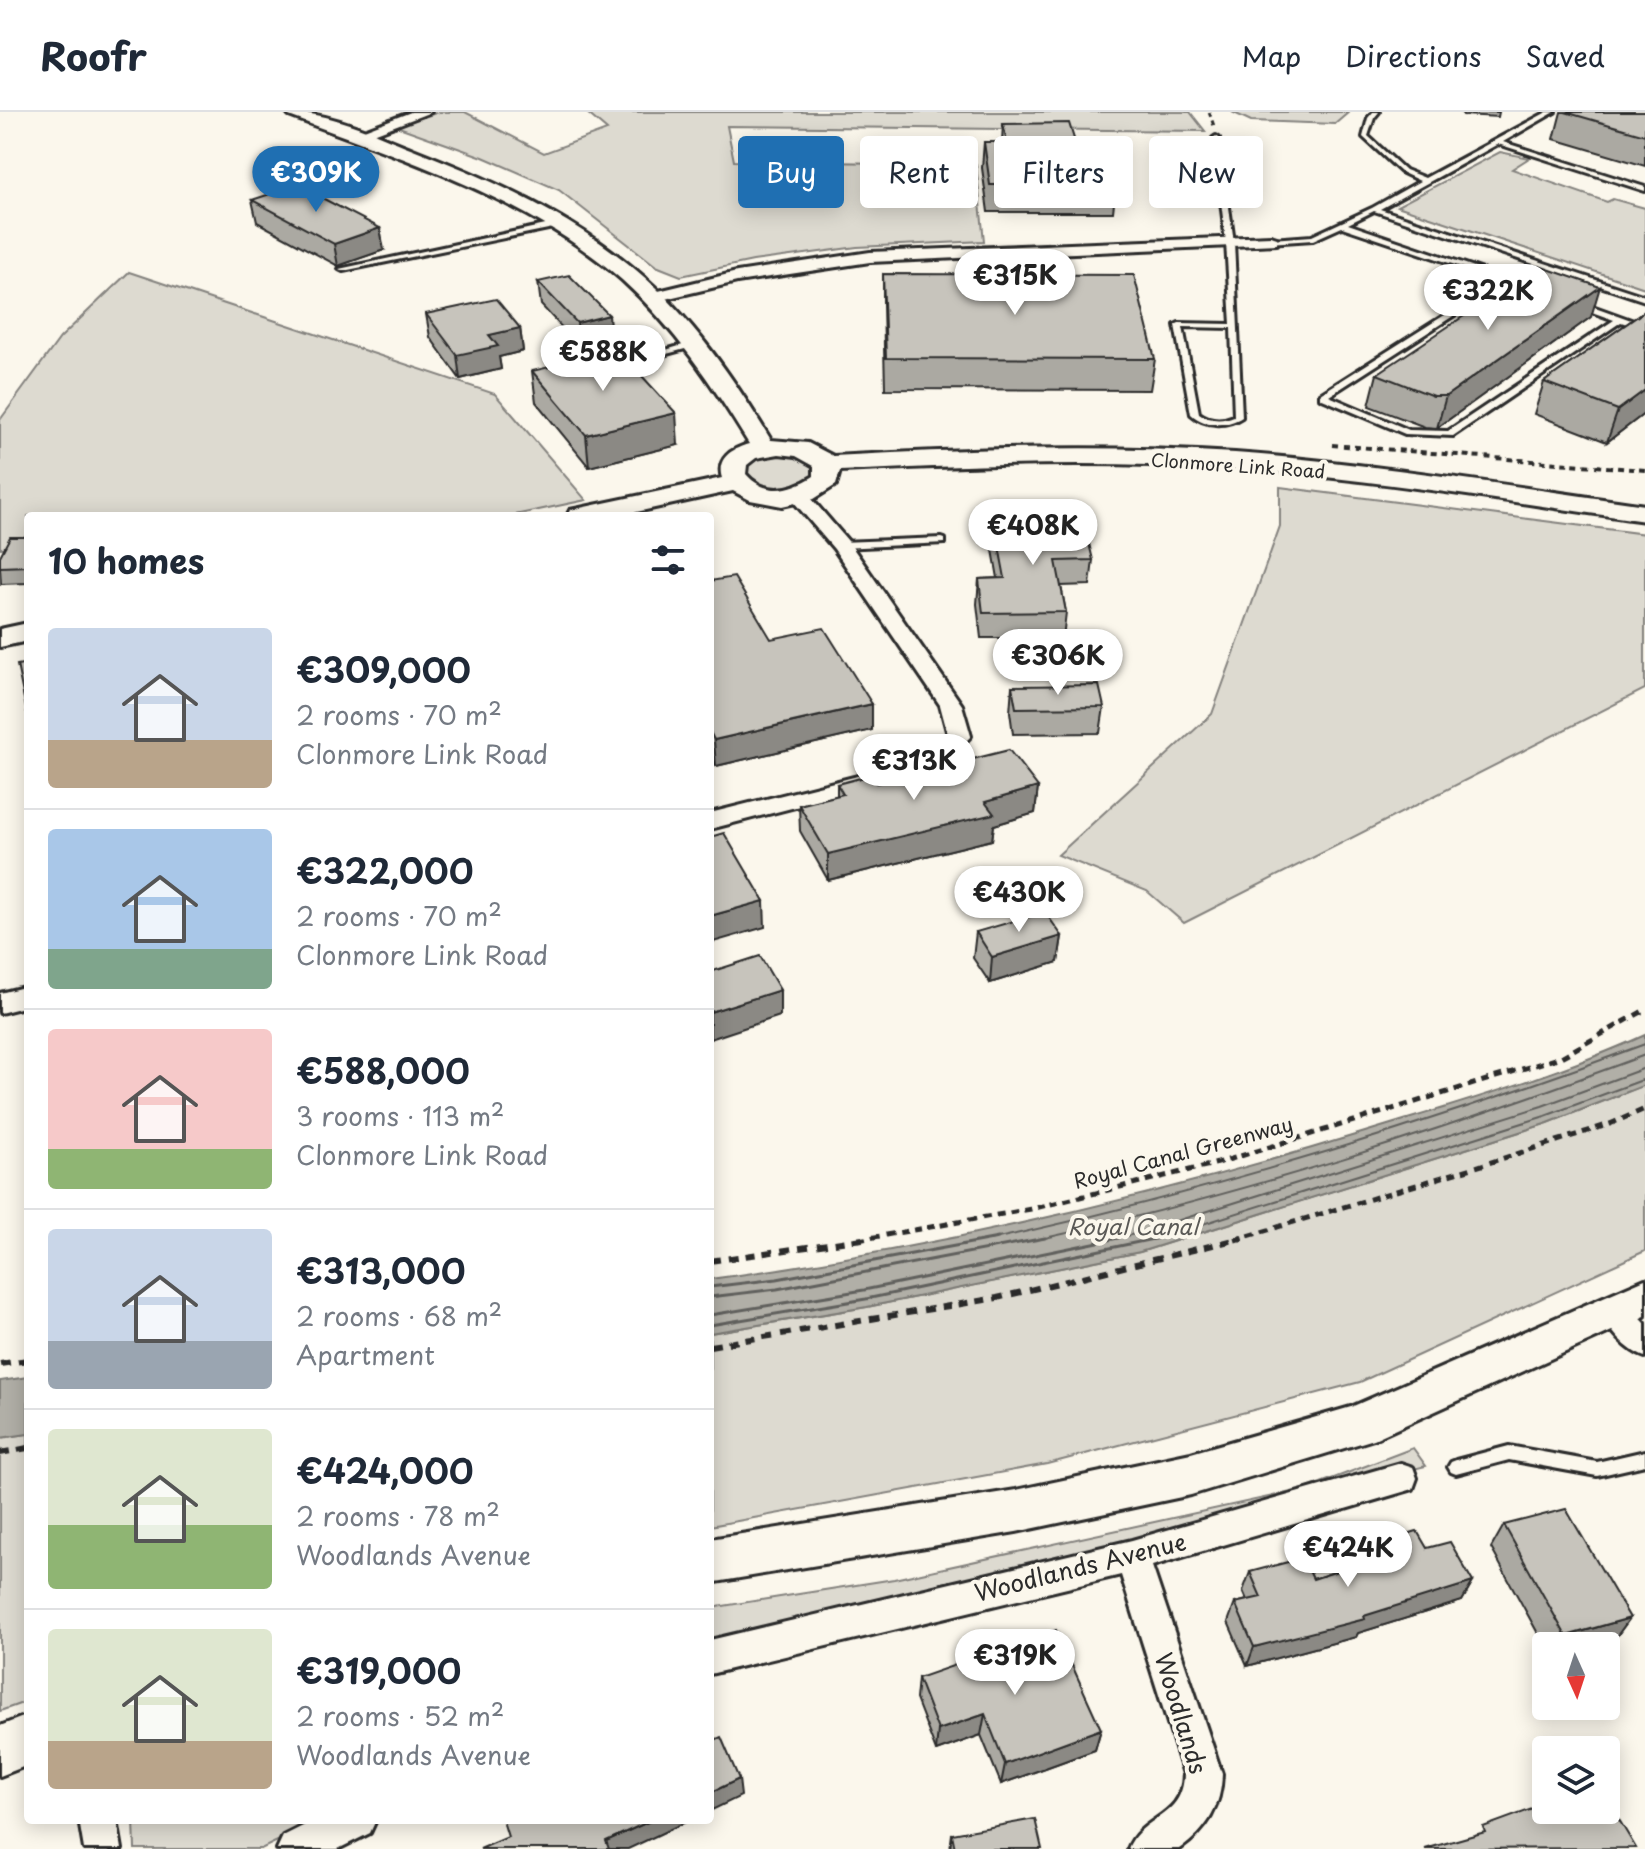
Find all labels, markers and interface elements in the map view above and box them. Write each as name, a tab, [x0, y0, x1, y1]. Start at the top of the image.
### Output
text: Roofr	[40, 27, 147, 84]
text: Map	[1242, 34, 1301, 77]
text: Directions	[1345, 34, 1482, 77]
text: Saved	[1526, 34, 1605, 77]
chip: Buy	[738, 136, 844, 208]
chip: Rent	[860, 136, 978, 208]
chip: Filters	[994, 136, 1133, 208]
chip: New	[1149, 136, 1263, 208]
pin: €309K	[260, 146, 372, 214]
text: €309K	[270, 152, 362, 191]
pin: €315K	[959, 249, 1071, 317]
text: €315K	[972, 255, 1058, 294]
pin: €322K	[1432, 264, 1544, 332]
text: €322K	[1442, 270, 1534, 309]
pin: €588K	[547, 325, 659, 393]
text: €588K	[559, 331, 647, 370]
street label: Clonmore Link Road	[1150, 445, 1326, 485]
pin: €408K	[977, 499, 1089, 567]
text: €408K	[986, 505, 1080, 544]
text: 10 homes	[48, 534, 204, 586]
icon: filters	[646, 538, 690, 582]
pin: €306K	[1002, 629, 1114, 697]
text: €306K	[1011, 635, 1105, 674]
text: €309,000	[296, 643, 471, 695]
icon: home	[112, 660, 208, 756]
text: 2 rooms · 70 m²	[296, 695, 502, 734]
text: Clonmore Link Road	[296, 734, 548, 773]
pin: €313K	[858, 734, 970, 802]
text: €313K	[871, 740, 957, 779]
text: €322,000	[296, 844, 473, 896]
icon: home	[112, 861, 208, 957]
pin: €430K	[963, 866, 1075, 934]
text: €430K	[972, 872, 1066, 911]
text: 2 rooms · 70 m²	[296, 896, 502, 935]
text: Clonmore Link Road	[296, 935, 548, 974]
text: €588,000	[296, 1044, 470, 1096]
icon: home	[112, 1061, 208, 1157]
text: 3 rooms · 113 m²	[296, 1096, 504, 1135]
street label: Royal Canal Greenway	[1070, 1108, 1296, 1196]
text: Clonmore Link Road	[296, 1135, 548, 1174]
water label: Royal Canal	[1068, 1209, 1201, 1242]
text: €313,000	[296, 1244, 465, 1296]
icon: home	[112, 1261, 208, 1357]
text: 2 rooms · 68 m²	[296, 1296, 502, 1335]
text: Apartment	[296, 1335, 435, 1374]
text: €424,000	[296, 1444, 474, 1496]
icon: home	[112, 1461, 208, 1557]
text: 2 rooms · 78 m²	[296, 1496, 500, 1535]
pin: €424K	[1292, 1521, 1404, 1589]
street label: Woodlands Avenue	[970, 1522, 1190, 1610]
text: €424K	[1302, 1527, 1394, 1566]
text: Woodlands Avenue	[296, 1535, 531, 1574]
pin: €319K	[959, 1629, 1071, 1697]
north arrow	[1532, 1632, 1620, 1720]
map controls	[1532, 1632, 1620, 1824]
text: €319K	[973, 1635, 1057, 1674]
text: €319,000	[296, 1644, 461, 1696]
street label: Woodlands	[1146, 1648, 1218, 1778]
icon: home	[112, 1661, 208, 1757]
text: 2 rooms · 52 m²	[296, 1696, 504, 1735]
text: Woodlands Avenue	[296, 1735, 531, 1774]
button: layers	[1532, 1736, 1620, 1824]

